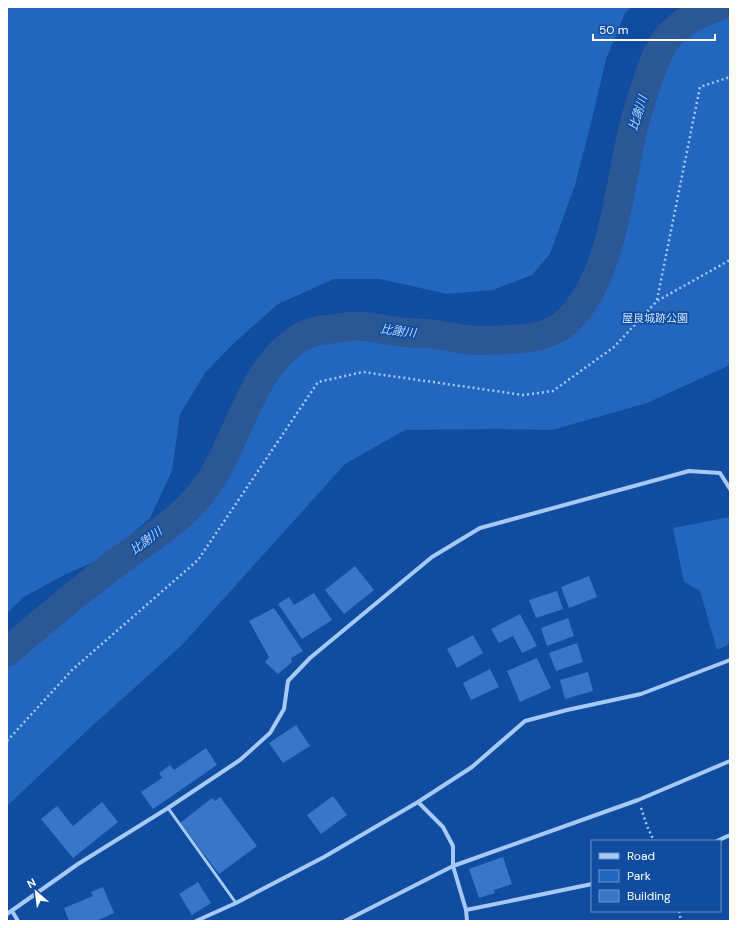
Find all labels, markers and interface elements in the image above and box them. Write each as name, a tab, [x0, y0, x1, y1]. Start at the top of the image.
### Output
scale bar	[593, 16, 715, 42]
text: 50 m	[599, 22, 628, 38]
water label: 比謝川	[625, 92, 651, 133]
park label: 屋良城跡公園	[622, 311, 688, 325]
water label: 比謝川	[379, 321, 419, 341]
water label: 比謝川	[127, 523, 167, 558]
legend	[591, 840, 721, 912]
text: Road	[627, 848, 655, 864]
text: Park	[627, 868, 651, 884]
north arrow	[16, 872, 56, 912]
text: N	[24, 875, 38, 891]
text: Building	[627, 888, 671, 904]

